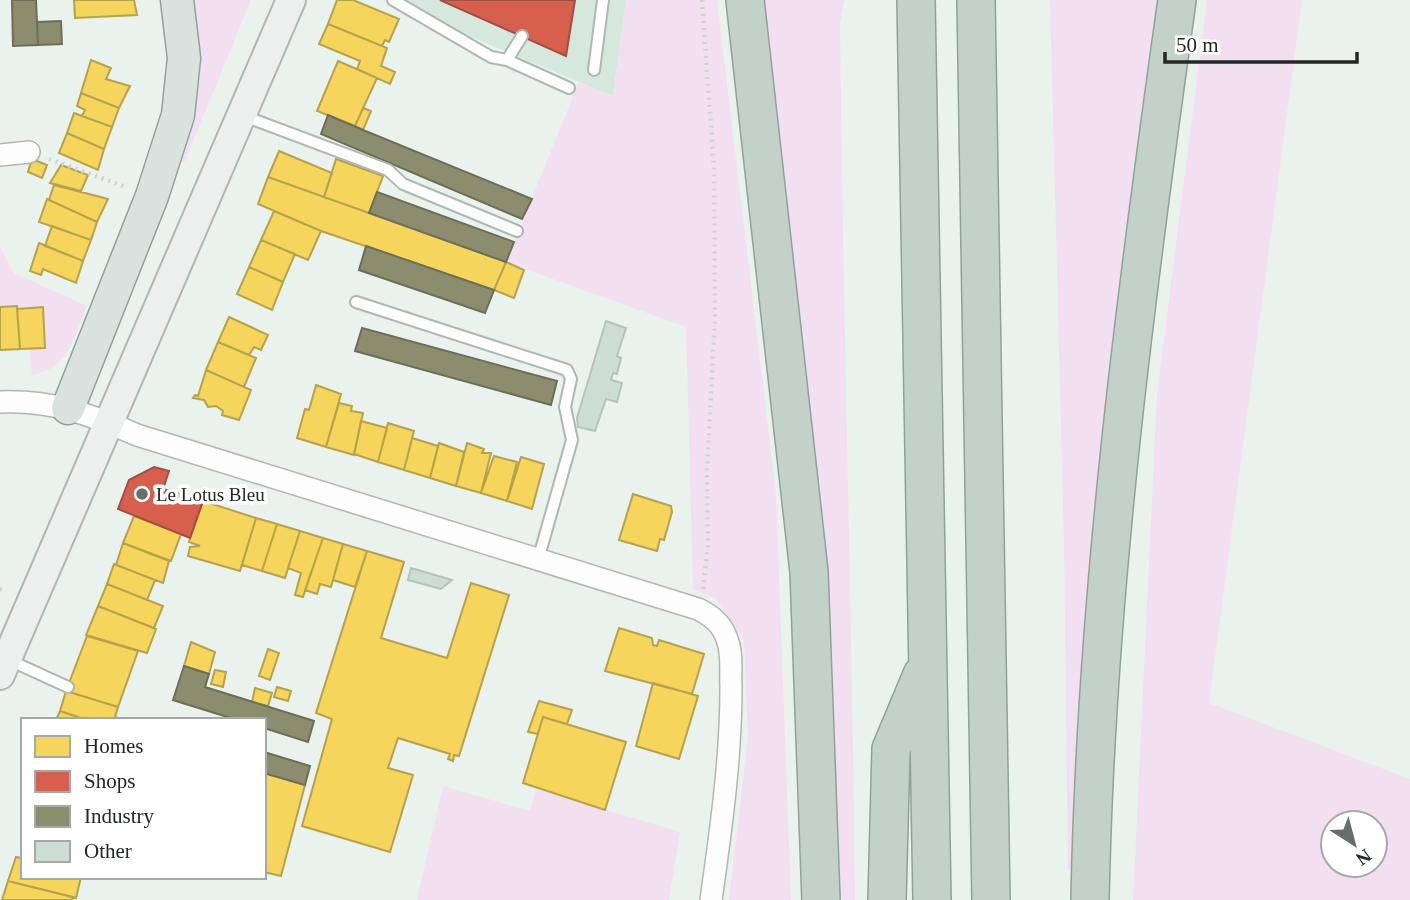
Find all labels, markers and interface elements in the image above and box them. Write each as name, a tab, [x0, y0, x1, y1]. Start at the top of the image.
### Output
scale bar	[1165, 21, 1358, 65]
text: 50 m	[1176, 33, 1219, 57]
place label: Le Lotus Bleu	[156, 484, 265, 505]
marker: Le Lotus Bleu	[134, 486, 150, 502]
legend	[21, 718, 266, 879]
text: Homes	[84, 734, 144, 758]
text: Shops	[84, 769, 135, 793]
text: Industry	[84, 804, 154, 828]
north arrow	[1319, 809, 1389, 879]
text: Other	[84, 839, 132, 863]
text: N	[1352, 845, 1375, 870]

